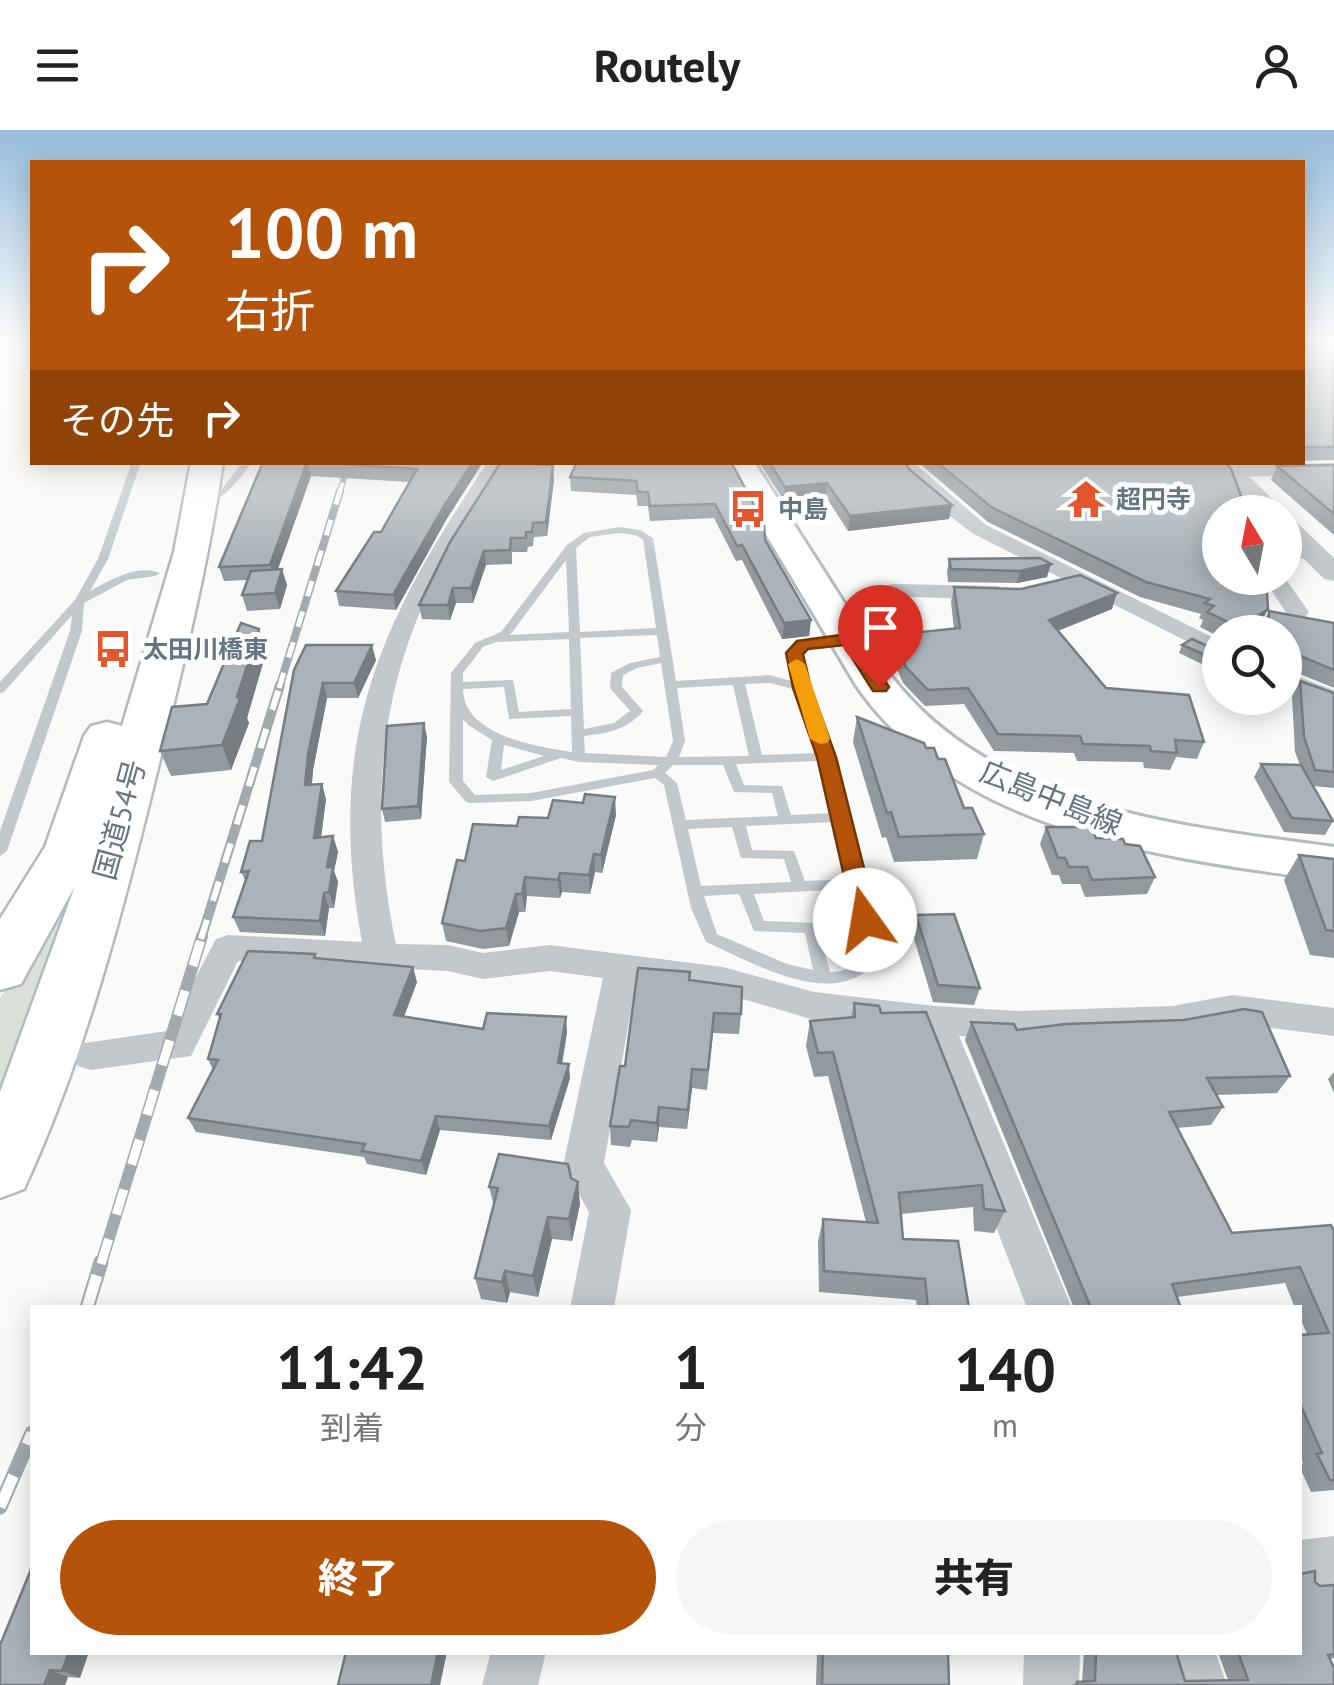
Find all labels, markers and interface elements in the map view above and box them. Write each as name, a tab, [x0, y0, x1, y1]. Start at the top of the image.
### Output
text: Routely	[594, 36, 740, 94]
icon: menu	[30, 38, 85, 93]
icon: person	[1249, 38, 1304, 93]
text: 100 m	[225, 187, 418, 277]
icon: right	[60, 200, 190, 330]
text: 右折	[225, 281, 315, 339]
icon: right	[194, 390, 249, 445]
text: その先	[60, 395, 174, 444]
temple icon: 超円寺	[1065, 478, 1107, 520]
place label: 超円寺	[1116, 483, 1191, 515]
bus stop icon: 中島	[727, 488, 769, 530]
place label: 中島	[778, 493, 828, 525]
north arrow	[1202, 495, 1302, 595]
map controls	[1202, 495, 1302, 715]
pin	[838, 585, 923, 688]
icon: arrive	[853, 600, 908, 655]
button: search	[1202, 615, 1302, 715]
bus stop icon: 太田川橋東	[92, 628, 134, 670]
place label: 太田川橋東	[143, 633, 268, 665]
street label: 広島中島線	[975, 750, 1128, 843]
street label: 国道54号	[84, 755, 153, 884]
position arrow	[813, 868, 917, 972]
text: 11:42	[276, 1328, 428, 1406]
text: 1	[674, 1328, 708, 1406]
text: 140	[954, 1330, 1056, 1408]
text: m	[992, 1404, 1018, 1446]
text: 到着	[320, 1406, 384, 1448]
text: 分	[675, 1406, 707, 1448]
button: 終了	[60, 1520, 656, 1635]
button: 共有	[676, 1520, 1272, 1635]

